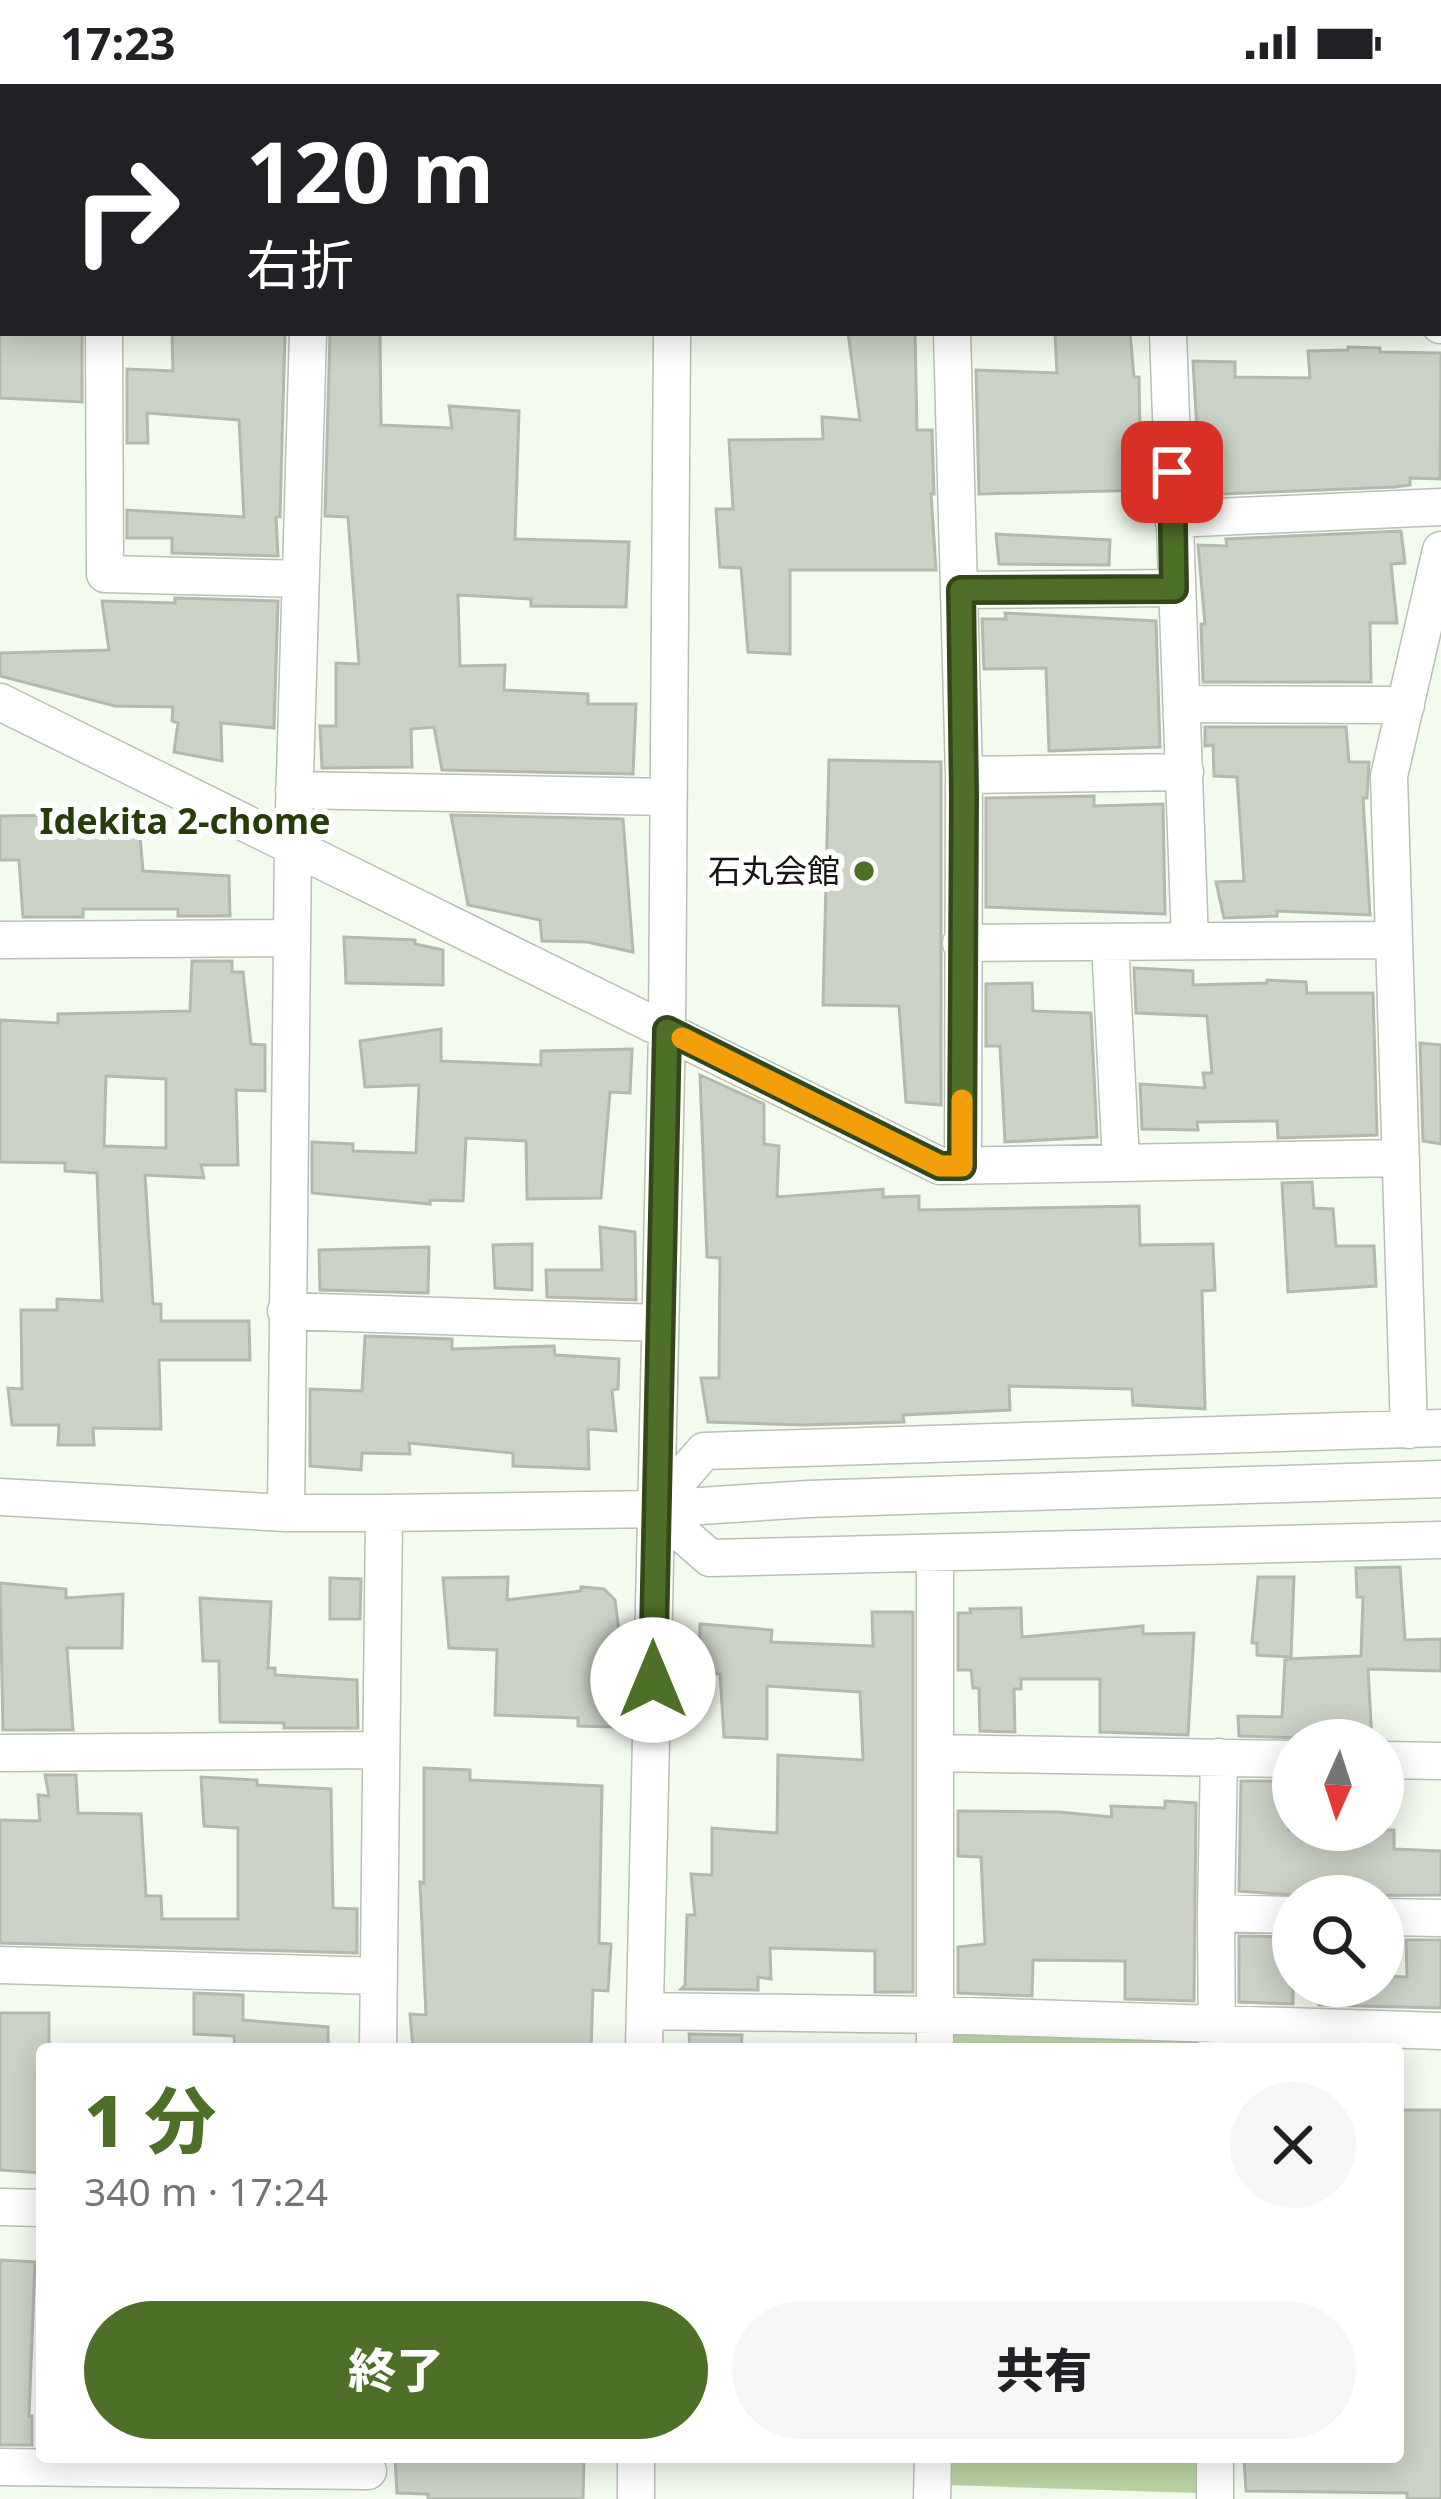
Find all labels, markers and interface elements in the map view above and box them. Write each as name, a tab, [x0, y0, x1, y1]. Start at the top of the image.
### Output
text: 17:23	[60, 12, 176, 73]
text: 120 m	[246, 113, 494, 228]
icon: right	[48, 132, 204, 288]
text: 右折	[246, 227, 354, 301]
pin	[1121, 421, 1223, 523]
icon: arrive	[1139, 439, 1205, 505]
district label: Idekita 2-chome	[39, 796, 331, 845]
place label: 石丸会館	[708, 848, 840, 893]
marker: 石丸会館	[851, 858, 877, 884]
position arrow	[590, 1617, 716, 1743]
north arrow	[1272, 1719, 1404, 1851]
map controls	[1272, 1719, 1404, 2007]
button: search	[1272, 1875, 1404, 2007]
text: 1 分	[84, 2070, 216, 2168]
button: close	[1230, 2082, 1356, 2208]
text: 340 m · 17:24	[84, 2164, 328, 2217]
button: 終了	[84, 2301, 708, 2439]
button: 共有	[732, 2301, 1356, 2439]

